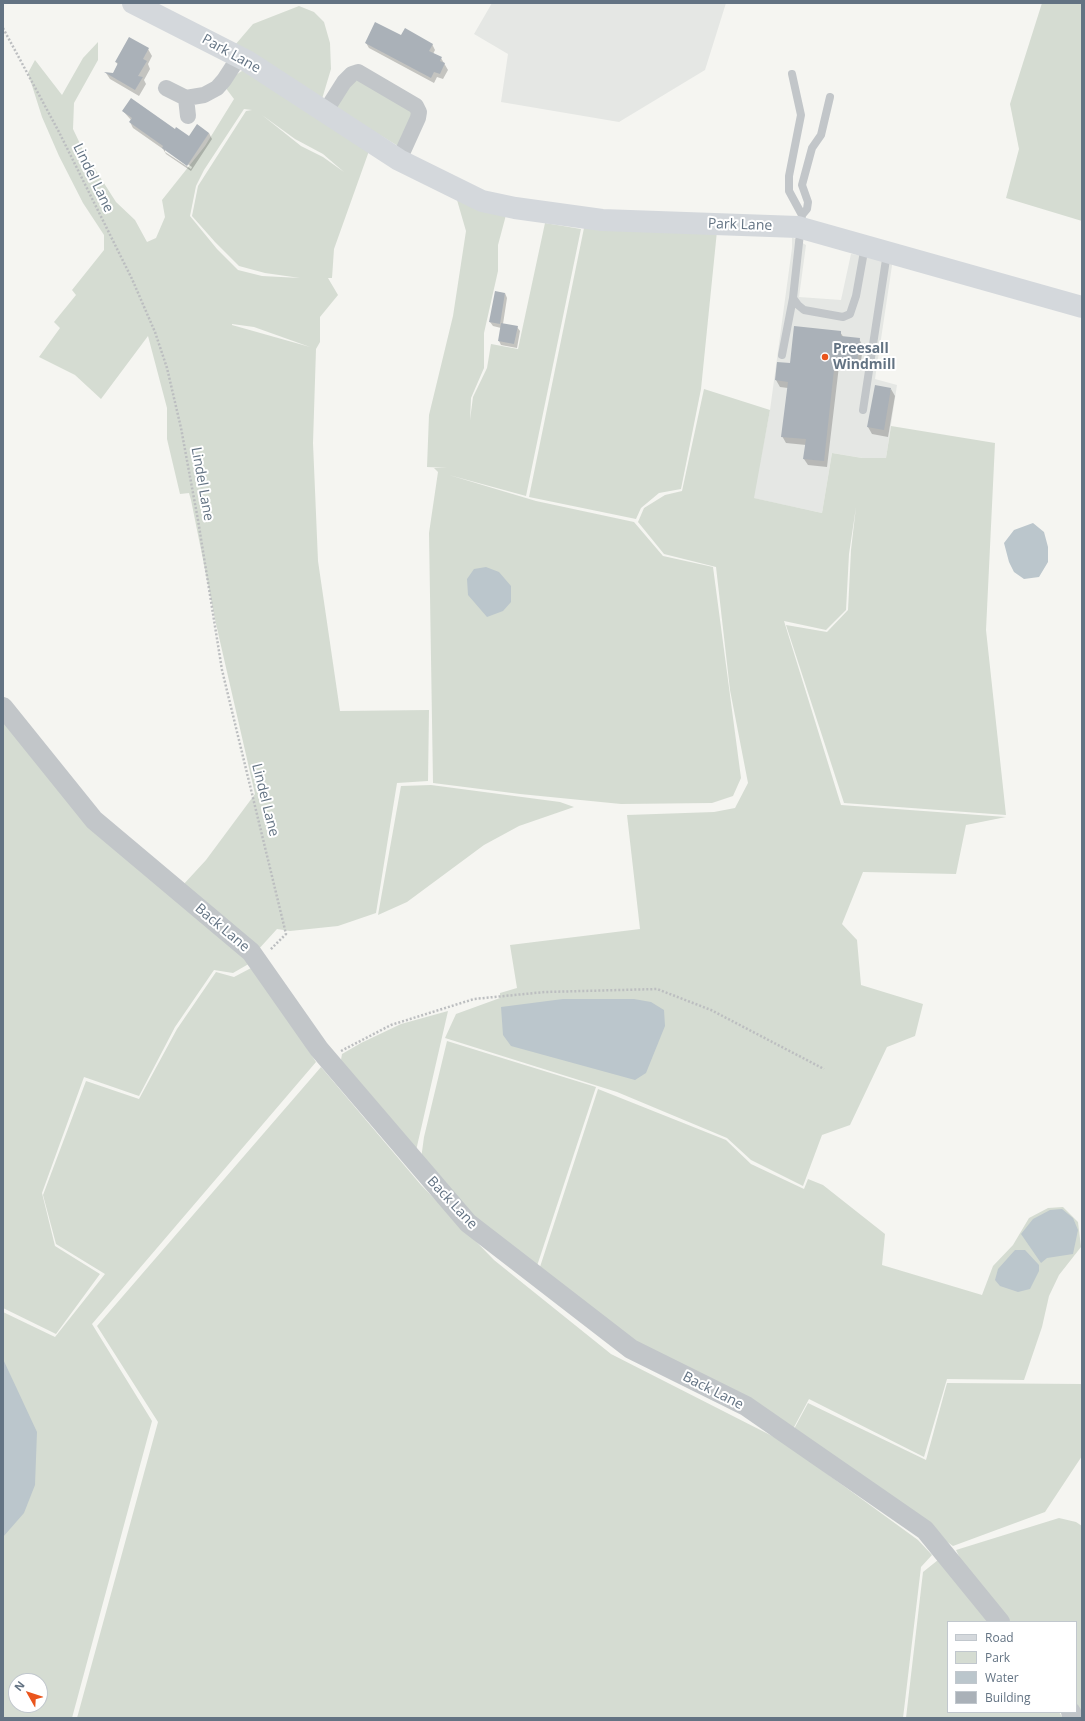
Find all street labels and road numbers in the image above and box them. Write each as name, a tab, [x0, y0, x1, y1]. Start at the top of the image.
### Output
street label: Park Lane	[199, 31, 263, 77]
street label: Lindel Lane	[69, 141, 117, 215]
street label: Park Lane	[708, 215, 772, 235]
street label: Lindel Lane	[187, 446, 217, 522]
street label: Lindel Lane	[248, 762, 282, 838]
street label: Back Lane	[191, 900, 253, 956]
street label: Back Lane	[423, 1173, 481, 1233]
street label: Back Lane	[680, 1369, 746, 1413]

